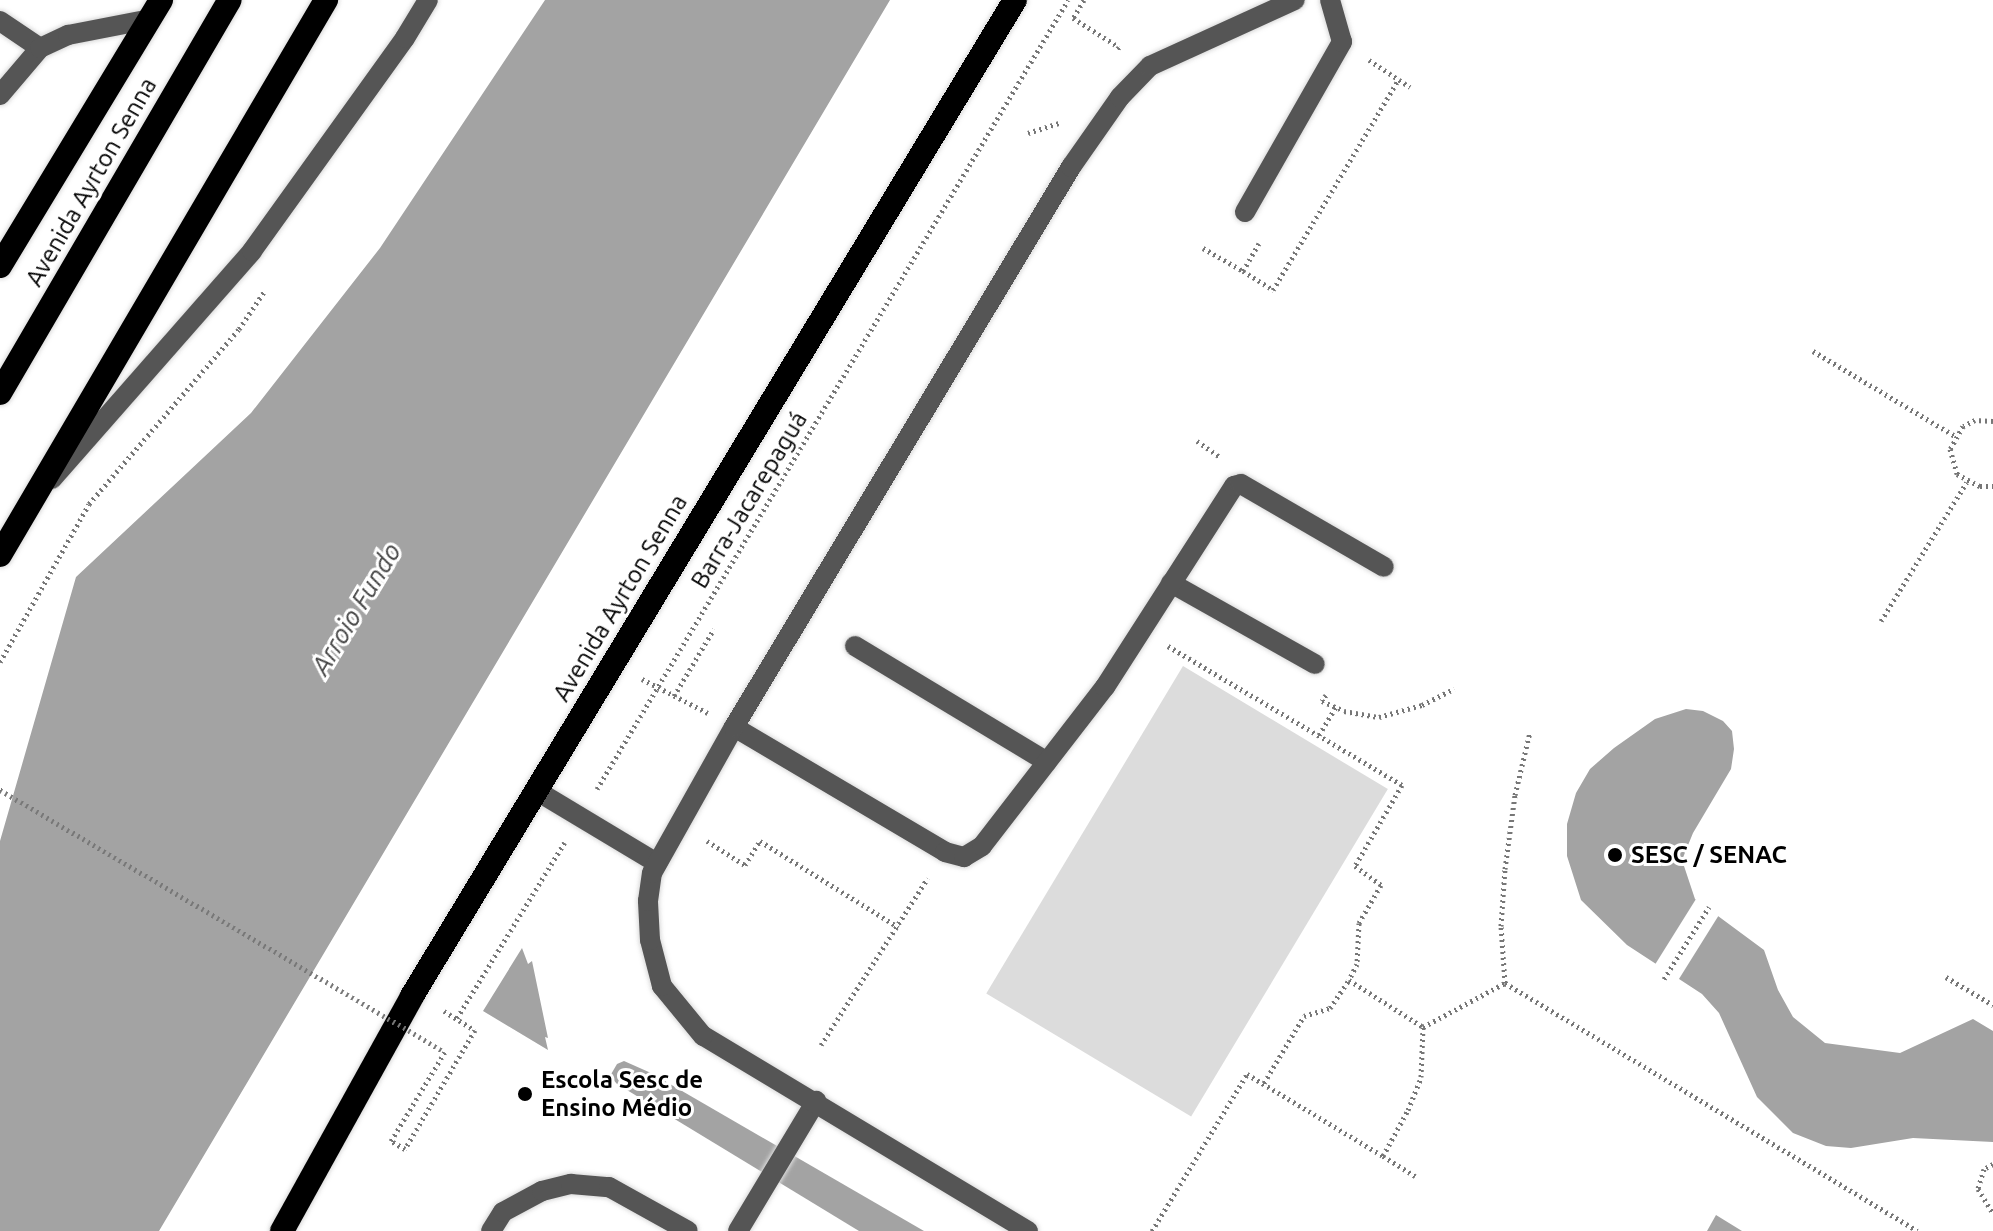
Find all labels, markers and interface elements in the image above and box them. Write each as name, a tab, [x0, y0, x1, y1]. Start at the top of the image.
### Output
street label: Avenida Ayrton Senna	[20, 73, 162, 291]
street label: Barra-Jacarepaguá	[685, 407, 813, 593]
street label: Avenida Ayrton Senna	[547, 489, 693, 707]
water label: Arroio Fundo	[305, 538, 407, 680]
place label: SESC / SENAC	[1631, 841, 1787, 869]
marker: SESC / SENAC	[1606, 846, 1624, 864]
place label: Escola Sesc de Ensino Médio	[541, 1066, 703, 1122]
marker: Escola Sesc de Ensino Médio	[516, 1085, 534, 1103]

